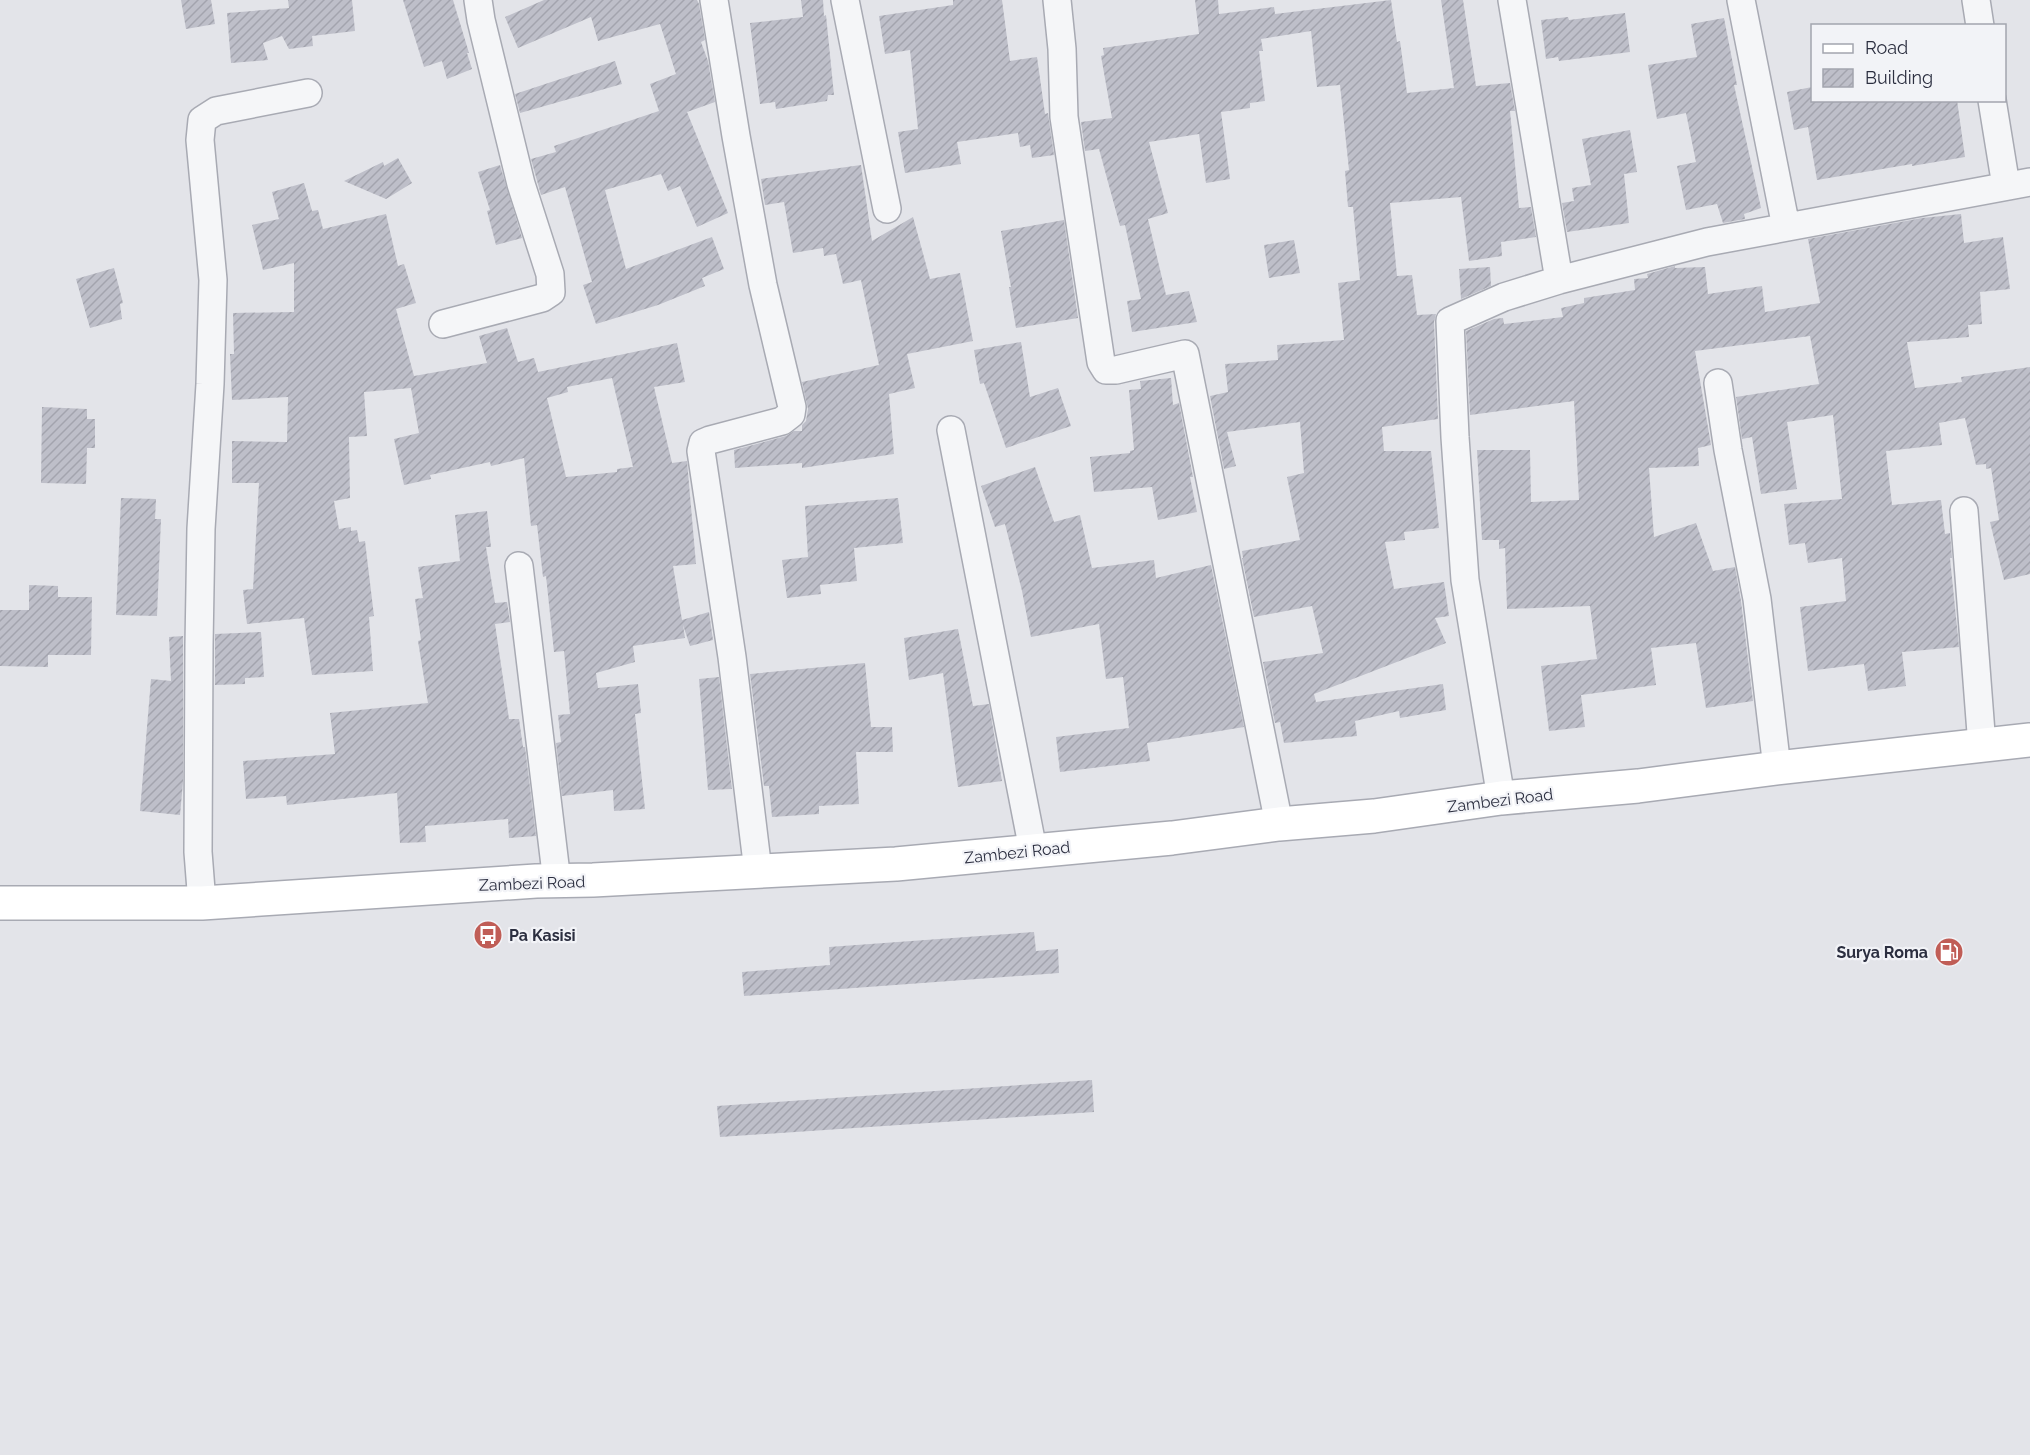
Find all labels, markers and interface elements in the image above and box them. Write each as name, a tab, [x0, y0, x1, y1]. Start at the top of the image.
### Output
legend	[1811, 24, 2006, 102]
text: Road	[1865, 37, 1908, 58]
text: Building	[1865, 67, 1933, 88]
street label: Zambezi Road	[1446, 785, 1554, 816]
street label: Zambezi Road	[963, 837, 1071, 868]
street label: Zambezi Road	[478, 872, 586, 895]
bus stop icon: Pa Kasisi	[472, 919, 504, 951]
place label: Pa Kasisi	[509, 926, 576, 945]
fuel station icon: Surya Roma	[1933, 936, 1965, 968]
place label: Surya Roma	[1836, 943, 1928, 962]

